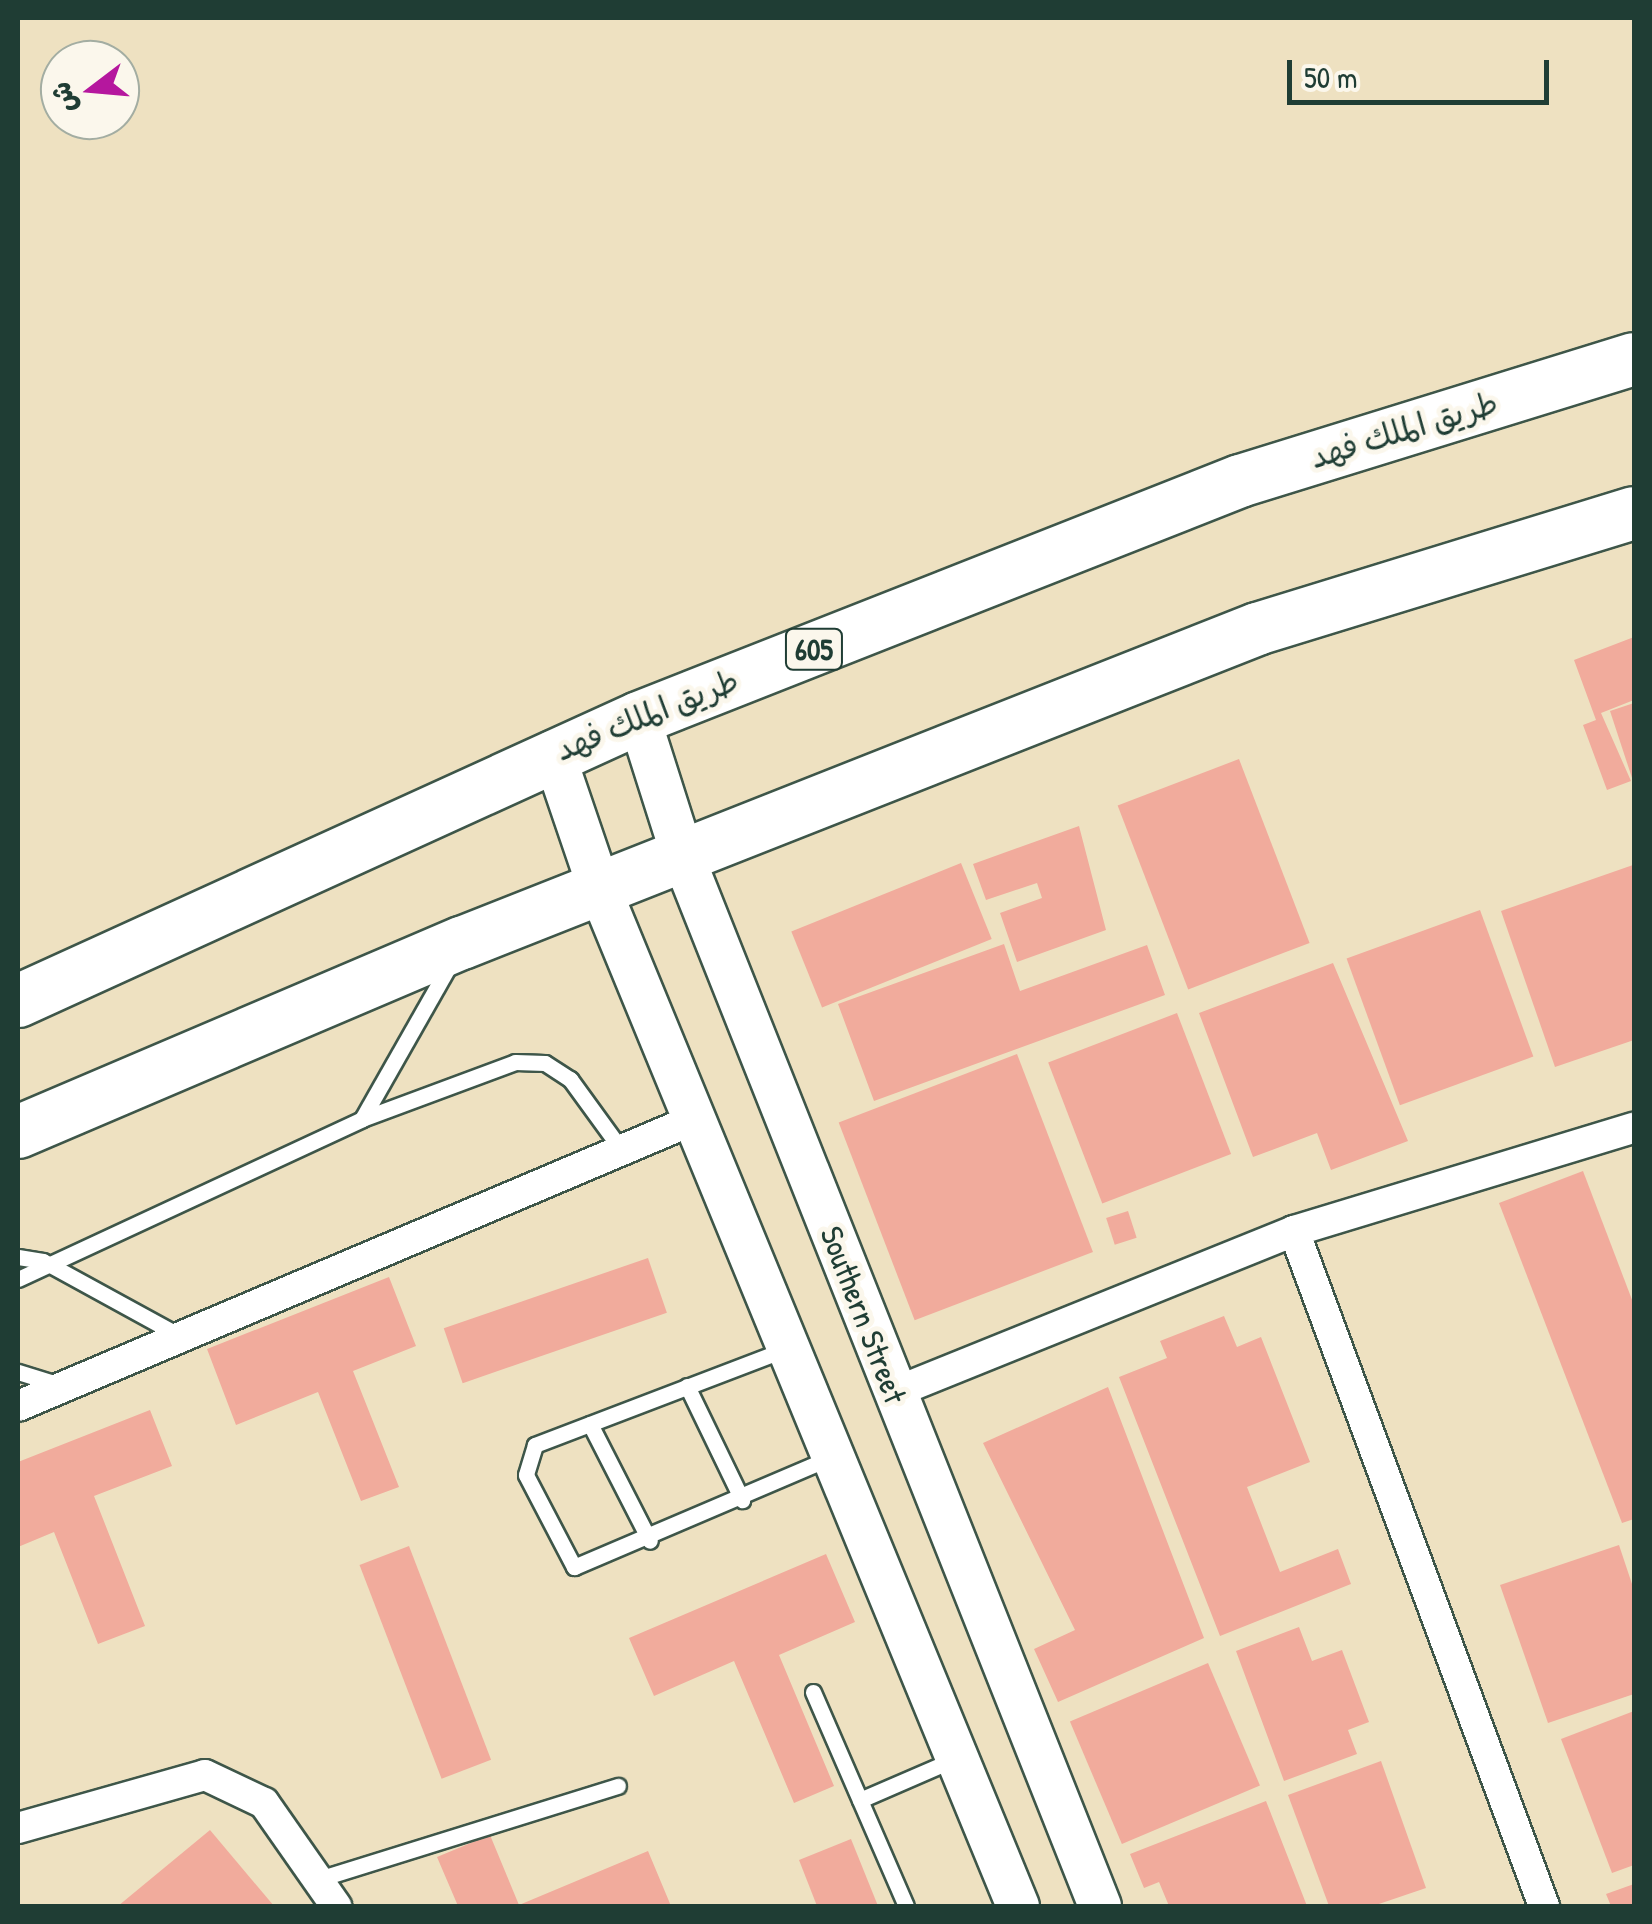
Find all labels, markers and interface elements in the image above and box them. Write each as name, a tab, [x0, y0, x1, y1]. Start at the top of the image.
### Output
north arrow	[40, 40, 140, 140]
scale bar	[1292, 40, 1554, 102]
text: 50 m	[1304, 57, 1357, 97]
text: ش	[41, 78, 86, 118]
street label: طريق الملك فهد	[1306, 383, 1502, 477]
road number: 605	[784, 624, 844, 674]
street label: طريق الملك فهد	[550, 661, 744, 769]
street label: Southern Street	[812, 1221, 914, 1409]

